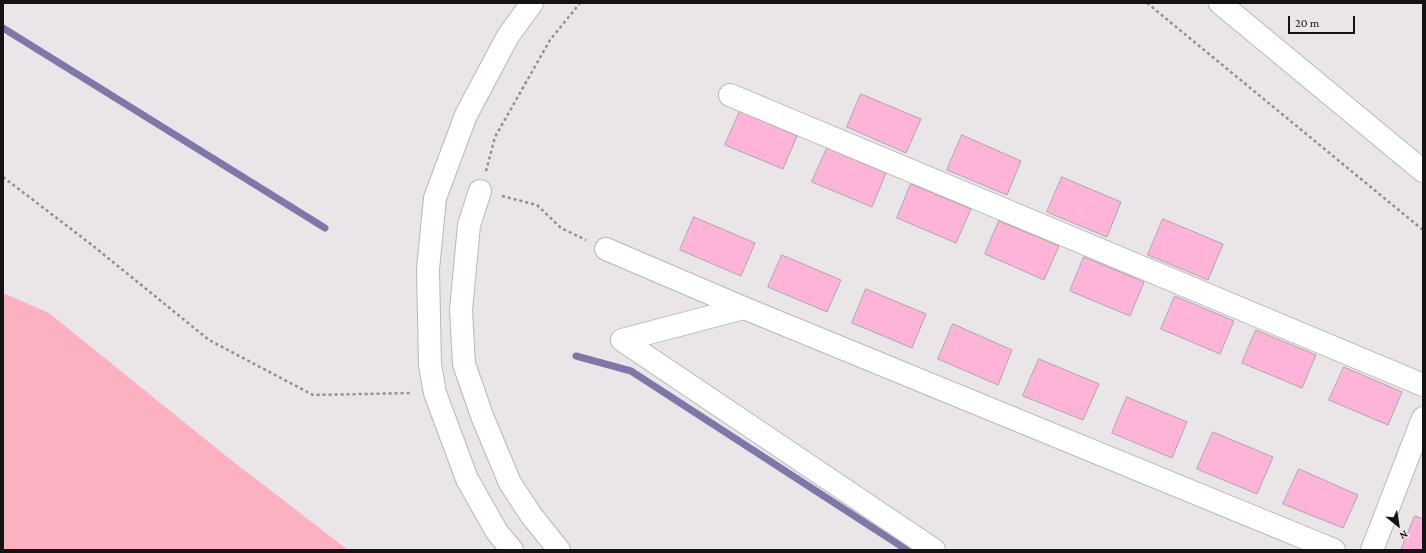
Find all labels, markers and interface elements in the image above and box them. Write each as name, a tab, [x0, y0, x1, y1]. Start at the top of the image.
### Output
scale bar	[1290, 8, 1357, 34]
text: 20 m	[1295, 16, 1319, 30]
north arrow	[1378, 505, 1418, 545]
text: N	[1398, 528, 1410, 542]

